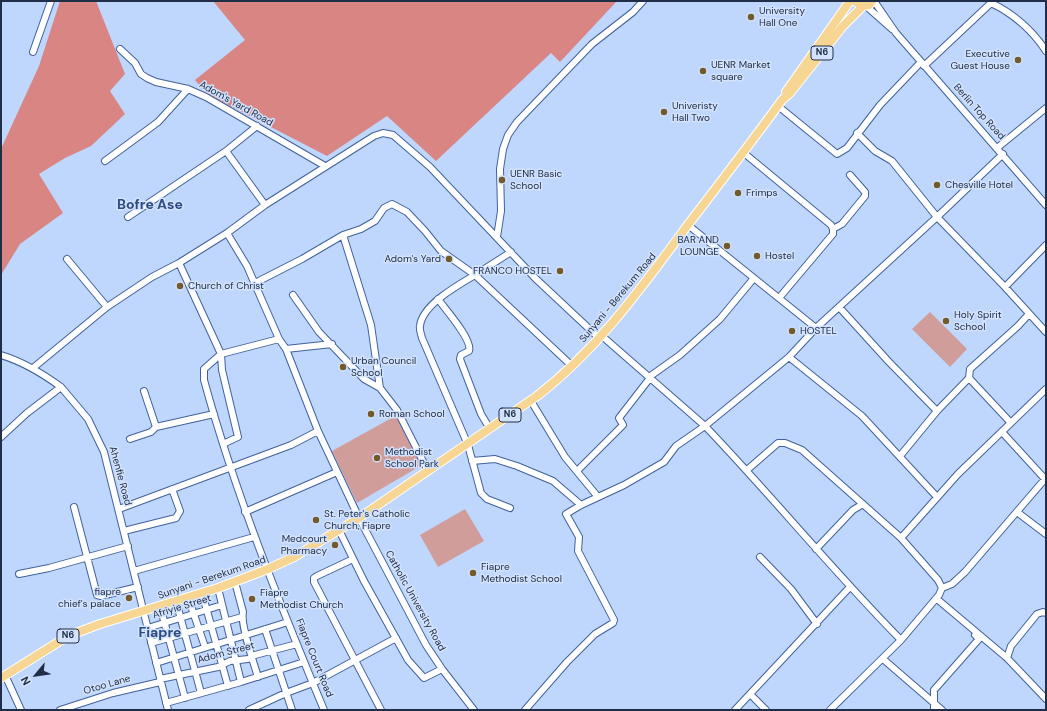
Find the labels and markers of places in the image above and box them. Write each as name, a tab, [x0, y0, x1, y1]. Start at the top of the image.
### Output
place label: University Hall One	[759, 5, 805, 28]
marker: University Hall One	[746, 12, 756, 22]
place label: Executive Guest House	[950, 48, 1010, 72]
marker: Executive Guest House	[1013, 55, 1023, 65]
place label: UENR Market square	[711, 59, 770, 82]
marker: UENR Market square	[698, 66, 708, 76]
place label: Univeristy Hall Two	[672, 100, 718, 124]
marker: Univeristy Hall Two	[659, 107, 669, 117]
place label: UENR Basic School	[510, 168, 562, 192]
marker: UENR Basic School	[497, 175, 507, 185]
place label: Chesville Hotel	[945, 179, 1013, 191]
marker: Chesville Hotel	[932, 180, 942, 190]
place label: Frimps	[746, 187, 778, 199]
marker: Frimps	[733, 188, 743, 198]
place label: BAR AND LOUNGE	[677, 234, 719, 258]
marker: BAR AND LOUNGE	[722, 241, 732, 251]
place label: Hostel	[765, 250, 794, 262]
marker: Hostel	[752, 251, 762, 261]
place label: Adom's Yard	[384, 253, 441, 265]
marker: Adom's Yard	[444, 254, 454, 264]
place label: FRANCO HOSTEL	[473, 265, 552, 277]
marker: FRANCO HOSTEL	[555, 266, 565, 276]
place label: Church of Christ	[188, 280, 264, 292]
marker: Church of Christ	[175, 281, 185, 291]
place label: Holy Spirit School	[954, 309, 1002, 332]
marker: Holy Spirit School	[941, 316, 951, 326]
place label: HOSTEL	[800, 325, 837, 337]
marker: HOSTEL	[787, 326, 797, 336]
place label: Urban Council School	[351, 355, 416, 378]
marker: Urban Council School	[338, 362, 348, 372]
place label: Roman School	[379, 408, 445, 420]
marker: Roman School	[366, 409, 376, 419]
place label: Methodist School Park	[385, 446, 439, 470]
marker: Methodist School Park	[372, 453, 382, 463]
place label: St. Peter's Catholic Church, Fiapre	[324, 508, 410, 532]
marker: St. Peter's Catholic Church, Fiapre	[311, 515, 321, 525]
place label: Medcourt Pharmacy	[281, 533, 327, 556]
marker: Medcourt Pharmacy	[330, 540, 340, 550]
place label: Fiapre Methodist School	[481, 561, 562, 584]
marker: Fiapre Methodist School	[468, 568, 478, 578]
place label: fiapre chief's palace	[58, 586, 121, 610]
place label: Fiapre Methodist Church	[260, 587, 343, 610]
marker: fiapre chief's palace	[124, 593, 134, 603]
marker: Fiapre Methodist Church	[247, 594, 257, 604]

